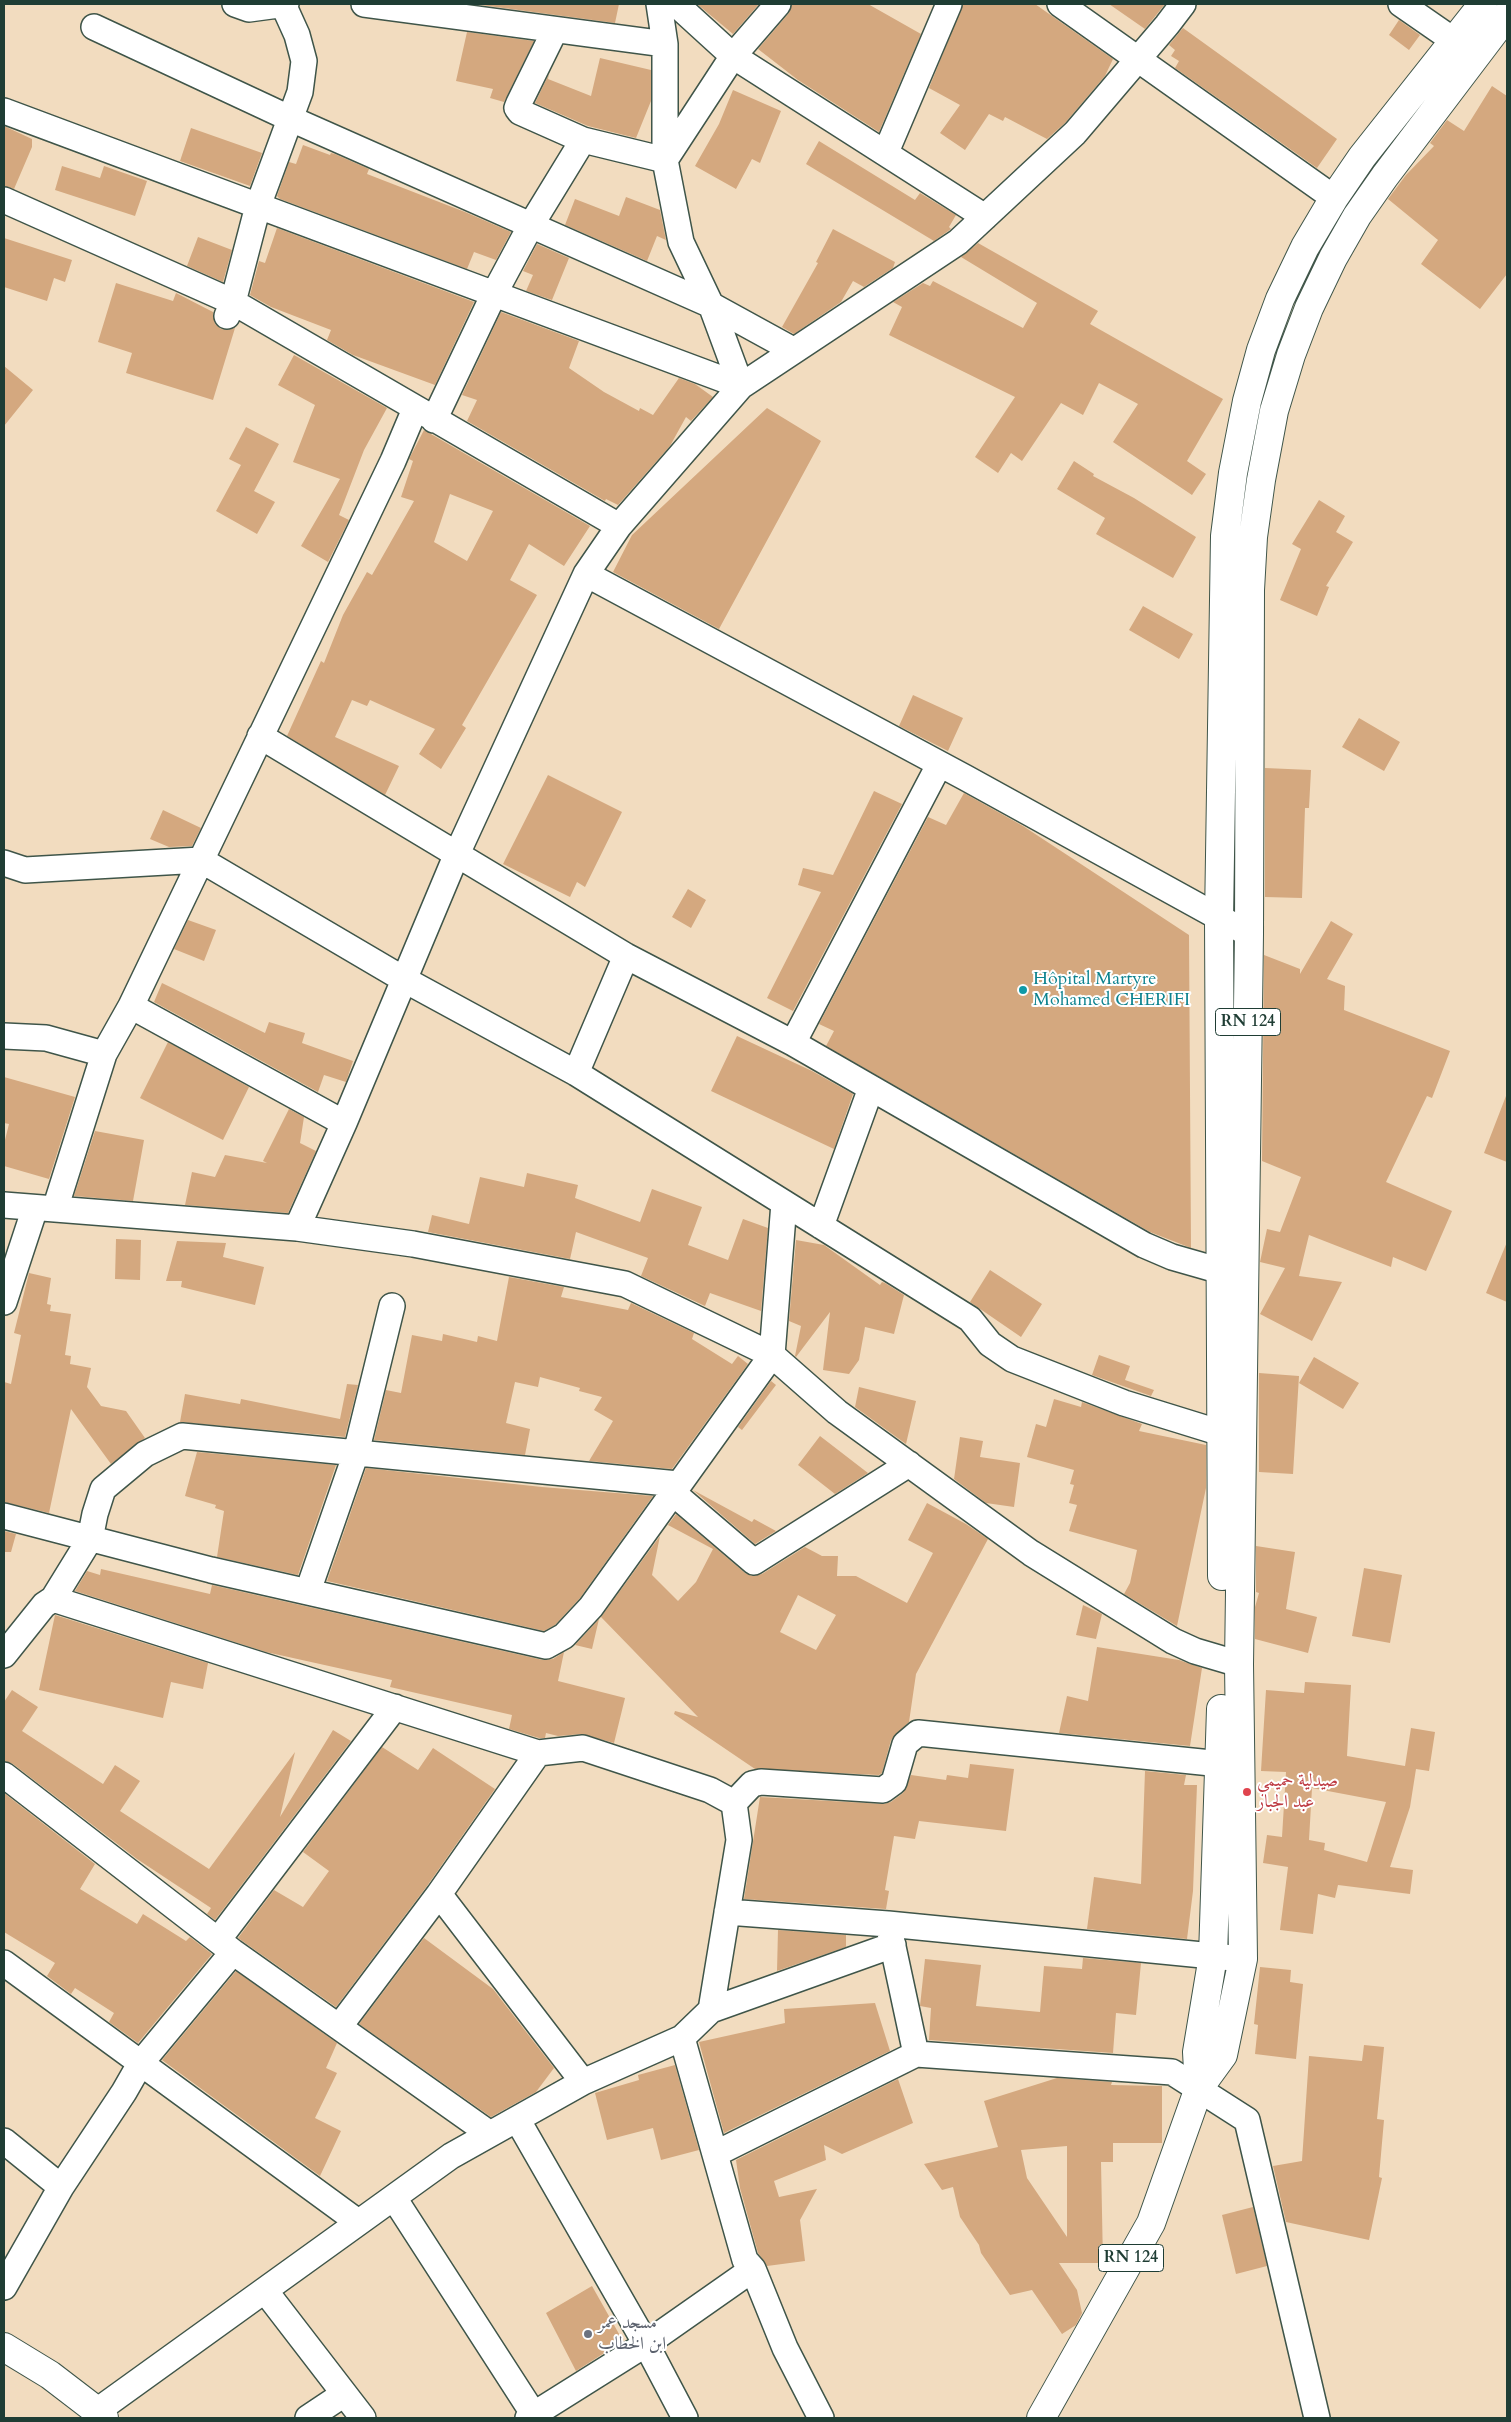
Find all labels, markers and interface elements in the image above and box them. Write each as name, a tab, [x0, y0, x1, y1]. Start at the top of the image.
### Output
place label: Hôpital Martyre Mohamed CHERIFI	[1033, 969, 1190, 1012]
marker: Hôpital Martyre Mohamed CHERIFI	[1017, 984, 1029, 996]
road number: RN 124	[1216, 1009, 1280, 1036]
place label: صيدلية حميمي عبد الجبار	[1257, 1771, 1338, 1814]
marker: صيدلية حميمي عبد الجبار	[1241, 1786, 1253, 1798]
road number: RN 124	[1098, 2244, 1164, 2272]
place label: مسجد عمر ابن الخطاب	[598, 2313, 666, 2356]
marker: مسجد عمر ابن الخطاب	[582, 2328, 594, 2340]

